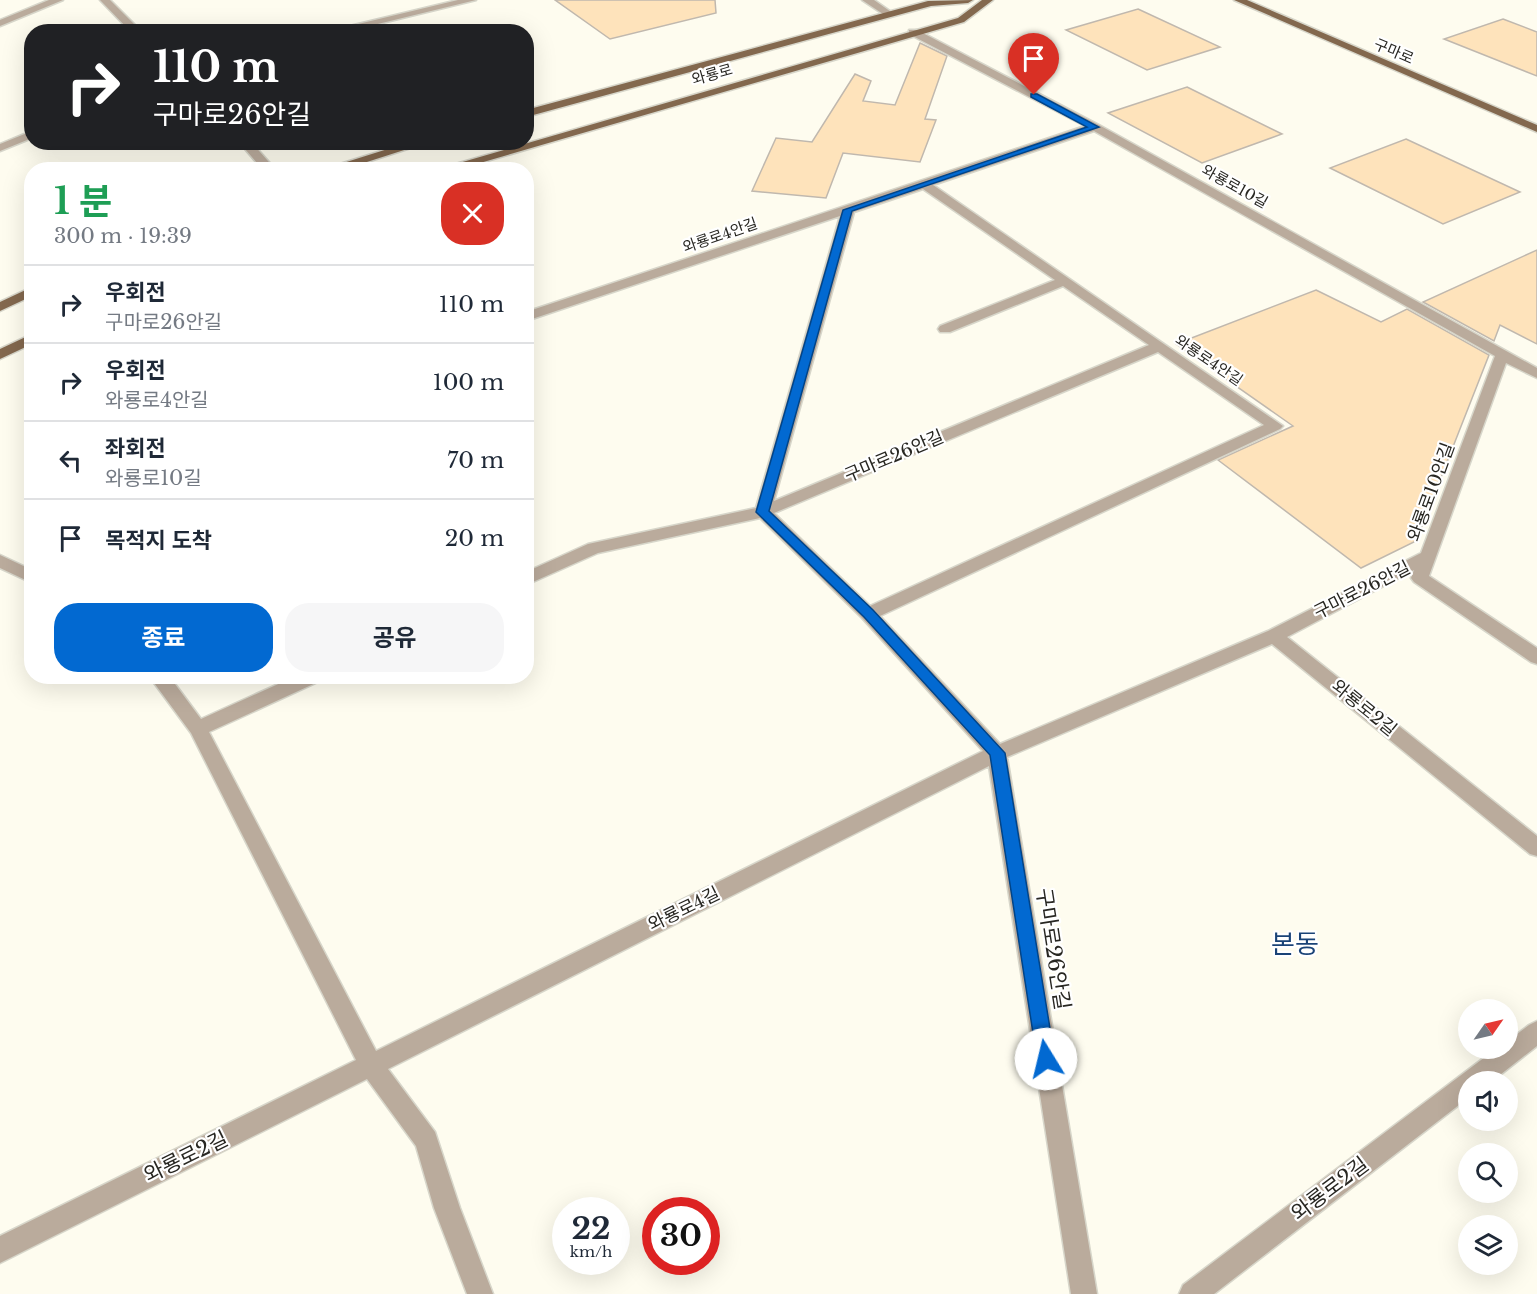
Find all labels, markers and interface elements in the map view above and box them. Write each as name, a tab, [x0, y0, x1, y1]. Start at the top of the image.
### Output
pin	[1008, 33, 1059, 95]
street label: 구마로	[1371, 34, 1417, 68]
text: 110 m	[153, 41, 279, 93]
icon: arrive	[1017, 42, 1050, 75]
icon: right	[54, 48, 132, 126]
street label: 와룡로	[689, 59, 735, 89]
text: 구마로26안길	[153, 98, 311, 131]
street label: 와룡로10길	[1199, 160, 1271, 212]
text: 1 분	[54, 179, 112, 224]
button: close	[441, 182, 504, 245]
street label: 와룡로4안길	[680, 213, 760, 257]
text: 300 m · 19:39	[54, 224, 192, 248]
text: 우회전	[105, 279, 166, 306]
icon: right	[54, 288, 87, 321]
text: 110 m	[439, 291, 504, 318]
text: 구마로26안길	[105, 310, 222, 334]
street label: 와룡로4안길	[1171, 330, 1247, 390]
text: 우회전	[105, 357, 166, 384]
icon: right	[54, 366, 87, 399]
text: 100 m	[433, 369, 504, 396]
text: 와룡로4안길	[105, 388, 209, 412]
street label: 구마로26안길	[841, 425, 947, 487]
text: 좌회전	[105, 435, 166, 462]
street label: 와룡로10안길	[1403, 440, 1459, 544]
icon: left	[54, 444, 87, 477]
text: 70 m	[447, 447, 504, 474]
text: 와룡로10길	[105, 466, 202, 490]
icon: arrive	[54, 522, 87, 555]
text: 20 m	[445, 525, 504, 552]
text: 목적지 도착	[105, 527, 212, 554]
street label: 구마로26안길	[1310, 556, 1414, 624]
button: 종료	[54, 603, 273, 672]
button: 공유	[285, 603, 504, 672]
street label: 와룡로2길	[1327, 675, 1401, 741]
street label: 와룡로4길	[645, 882, 723, 936]
street label: 구마로26안길	[1031, 886, 1075, 1012]
district label: 본동	[1271, 928, 1319, 960]
north arrow	[1458, 999, 1518, 1059]
map controls	[1458, 999, 1518, 1275]
position arrow	[1014, 1027, 1078, 1091]
button: sound	[1458, 1071, 1518, 1131]
street label: 와룡로2길	[140, 1126, 232, 1188]
button: search	[1458, 1143, 1518, 1203]
street label: 와룡로2길	[1286, 1151, 1374, 1227]
speed limit sign: 30	[642, 1197, 720, 1275]
text: 22	[571, 1210, 611, 1247]
button: layers	[1458, 1215, 1518, 1275]
text: km/h	[570, 1242, 612, 1261]

